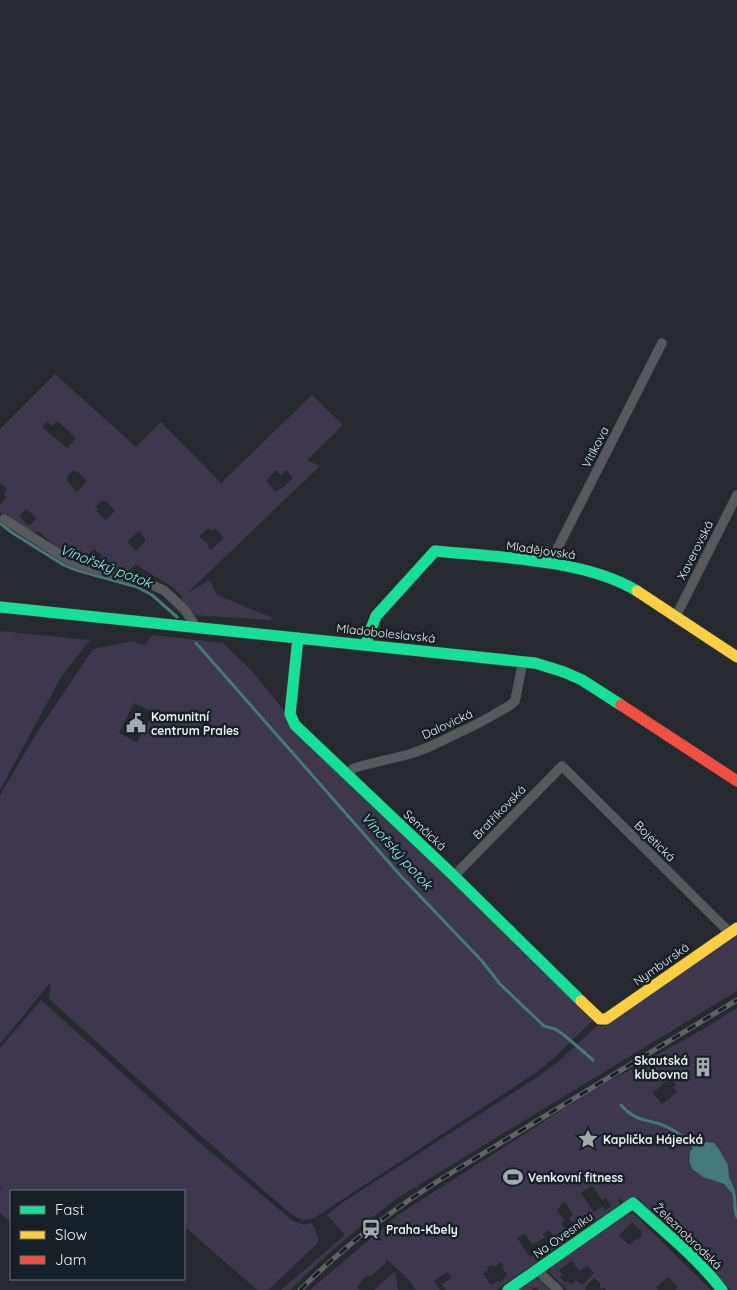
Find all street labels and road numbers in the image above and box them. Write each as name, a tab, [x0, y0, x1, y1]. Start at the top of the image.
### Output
street label: Vitíkova	[578, 424, 612, 470]
street label: Xaverovská	[674, 518, 716, 582]
street label: Mladějovská	[505, 538, 577, 562]
street label: Mladoboleslavská	[336, 620, 436, 646]
street label: Dalovická	[419, 706, 475, 742]
street label: Bratříkovská	[469, 782, 529, 842]
street label: Semčická	[400, 806, 450, 854]
street label: Bojetická	[631, 817, 679, 865]
street label: Nymburská	[630, 939, 692, 989]
street label: Železnobrodská	[651, 1200, 725, 1272]
street label: Na Ovesníku	[530, 1209, 596, 1261]

